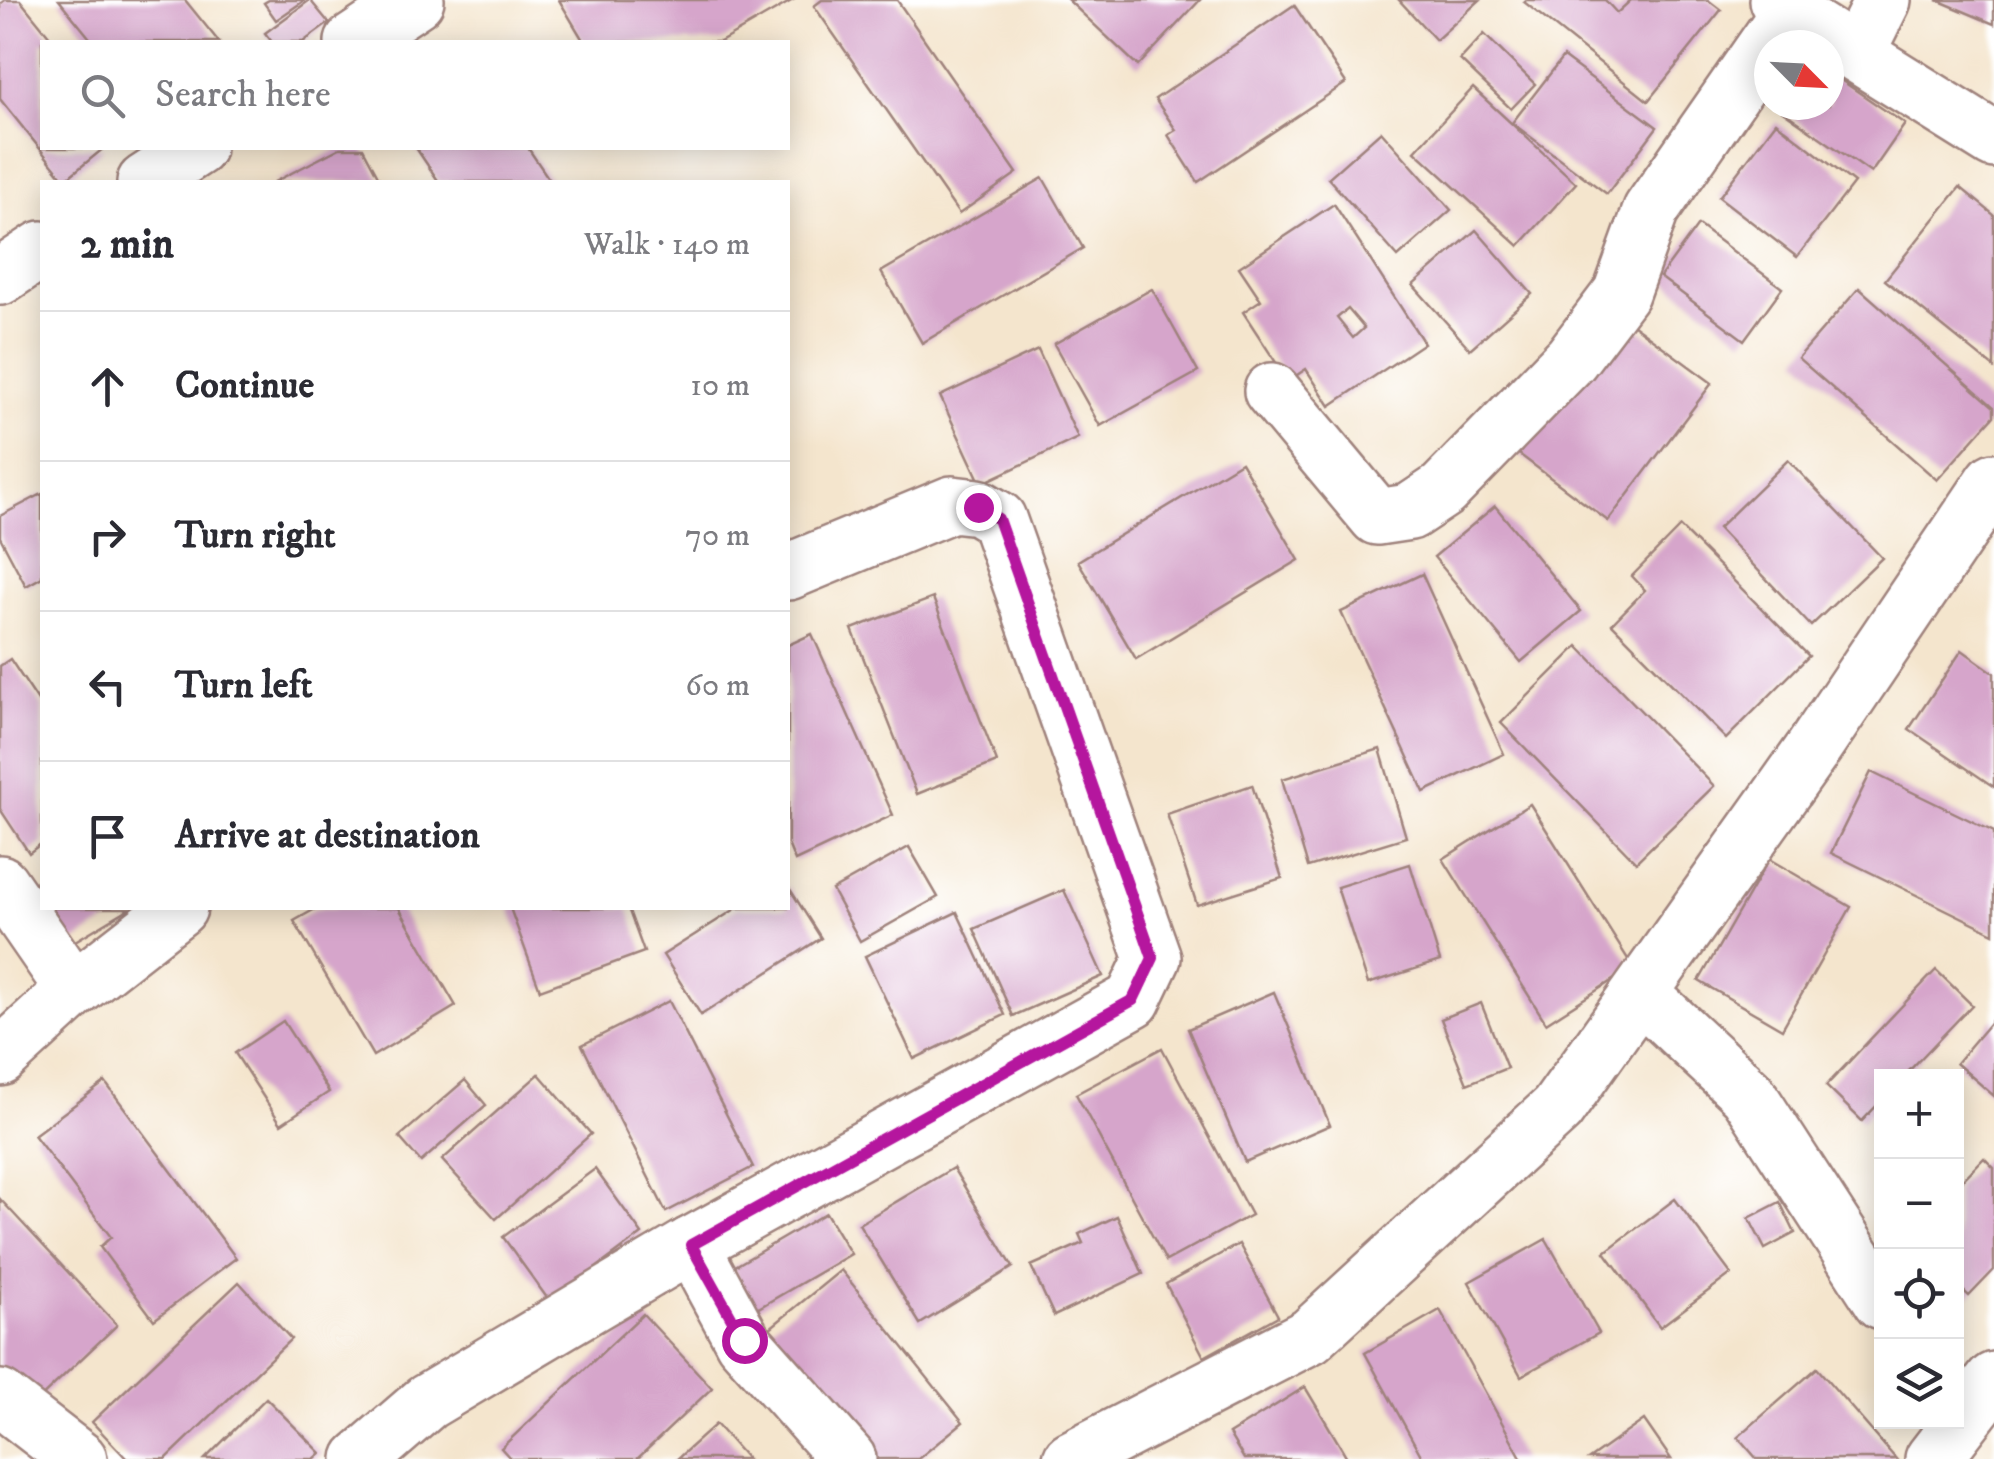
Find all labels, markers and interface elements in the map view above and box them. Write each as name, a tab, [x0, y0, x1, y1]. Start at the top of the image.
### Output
north arrow	[1754, 30, 1844, 120]
search box	[40, 40, 790, 150]
icon: search	[75, 68, 130, 123]
text: Search here	[155, 71, 331, 119]
text: 2 min	[80, 219, 174, 271]
text: Walk · 140 m	[584, 225, 750, 265]
icon: ahead	[80, 359, 135, 414]
text: Continue	[175, 362, 314, 410]
text: 10 m	[690, 366, 750, 406]
route end	[956, 485, 1002, 531]
icon: right	[80, 509, 135, 564]
text: Turn right	[175, 512, 336, 560]
text: 70 m	[685, 516, 750, 556]
icon: left	[80, 659, 135, 714]
text: Turn left	[175, 662, 313, 710]
text: 60 m	[685, 666, 750, 706]
icon: arrive	[80, 809, 135, 864]
text: Arrive at destination	[175, 812, 480, 860]
map controls	[1874, 1069, 1964, 1429]
button: +	[1874, 1069, 1964, 1159]
button: −	[1874, 1159, 1964, 1249]
button: locate	[1874, 1249, 1964, 1339]
route start	[722, 1318, 768, 1364]
button: layers	[1874, 1339, 1964, 1429]

